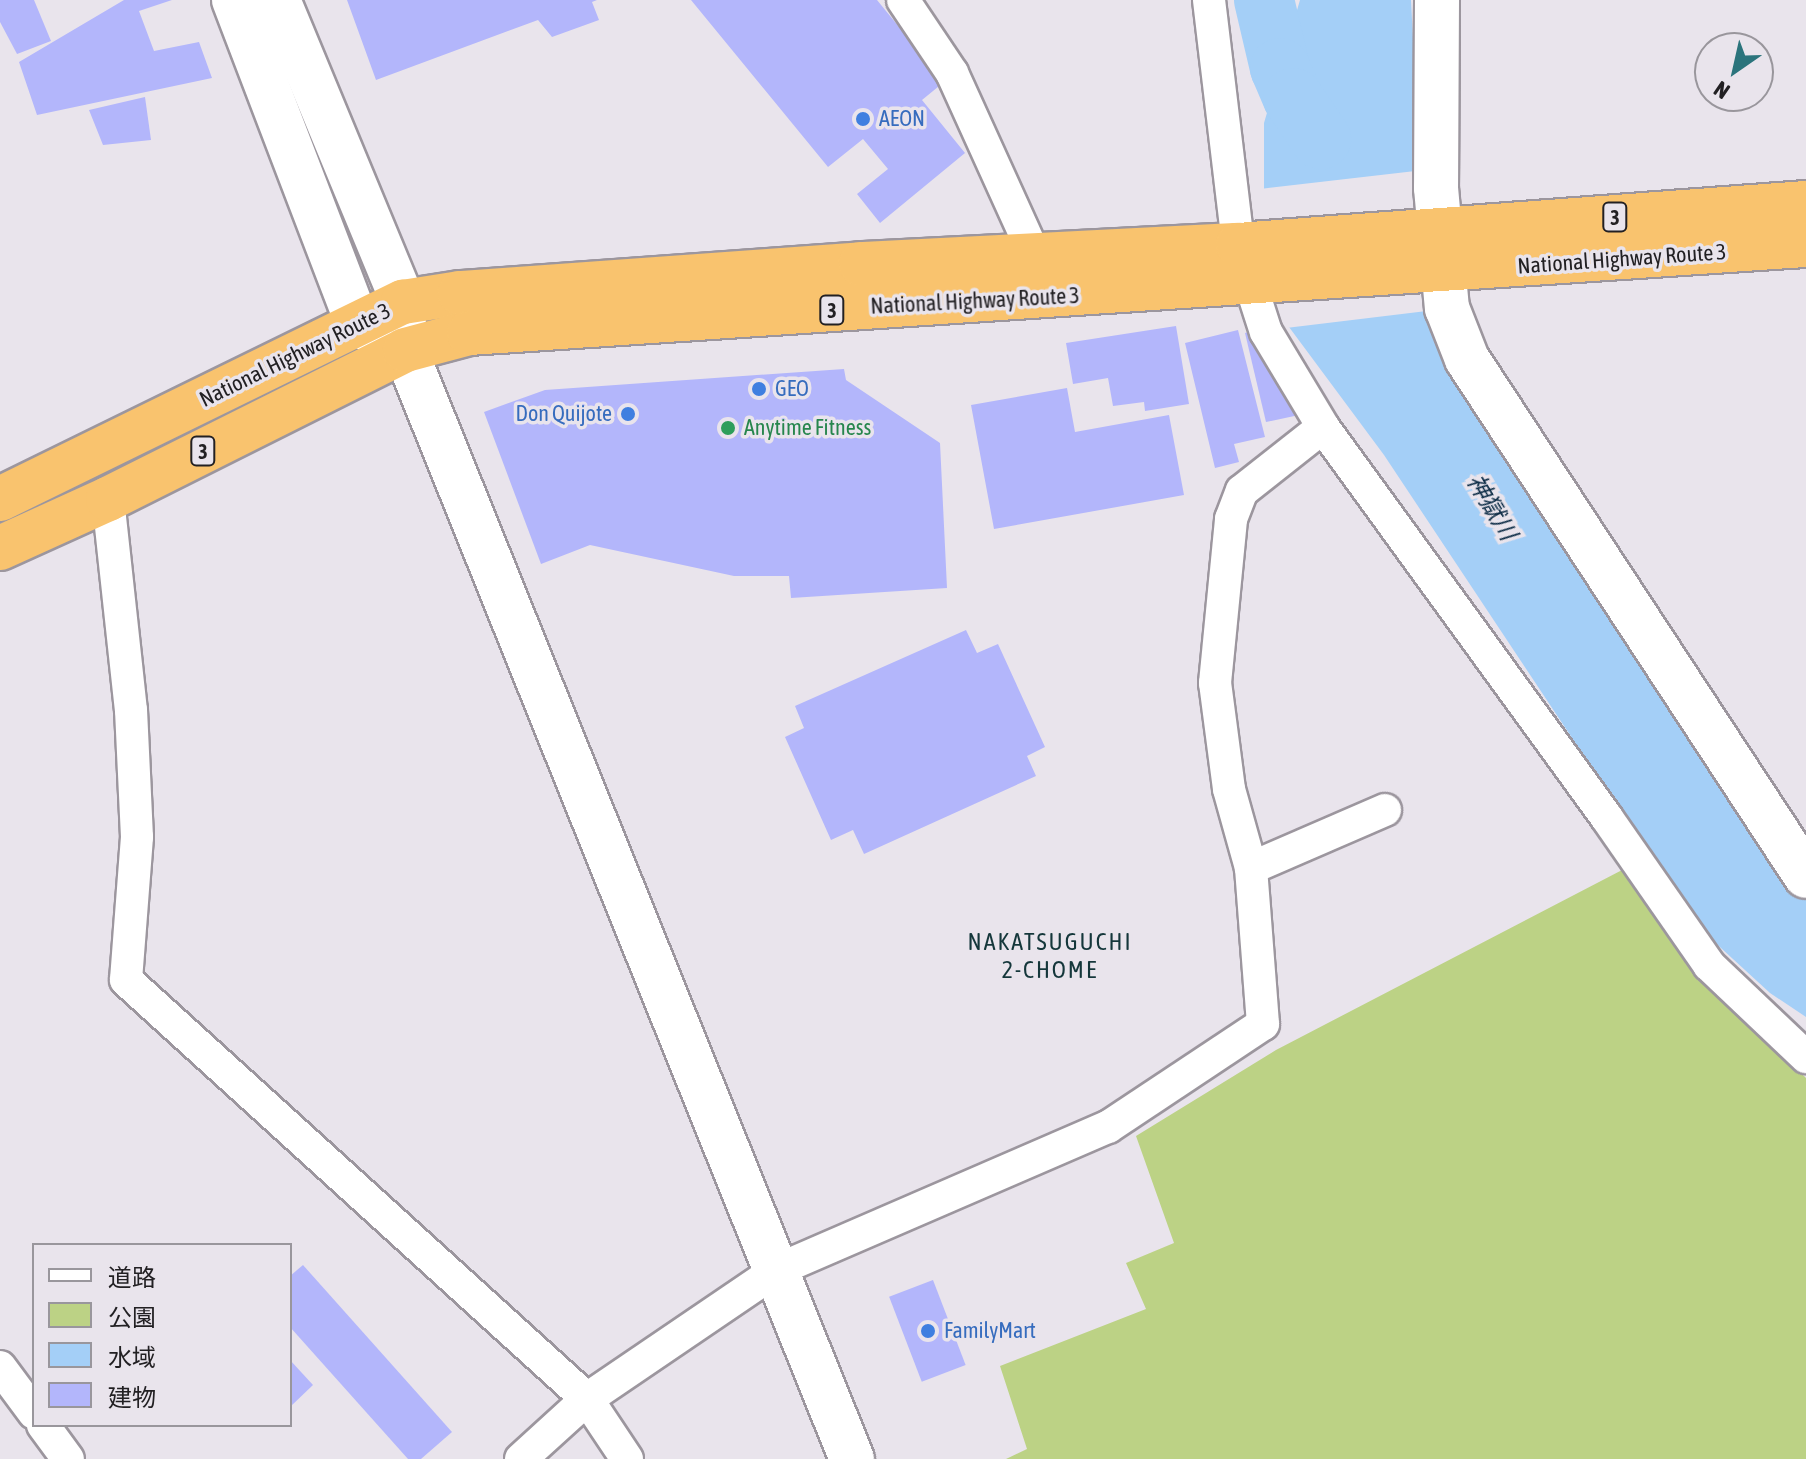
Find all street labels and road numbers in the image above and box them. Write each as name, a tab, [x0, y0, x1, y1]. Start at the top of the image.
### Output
road number: 3	[1601, 201, 1629, 233]
street label: National Highway Route 3	[1517, 239, 1727, 279]
street label: National Highway Route 3	[870, 282, 1080, 320]
road number: 3	[818, 294, 846, 326]
street label: National Highway Route 3	[195, 297, 395, 413]
road number: 3	[189, 435, 217, 467]

